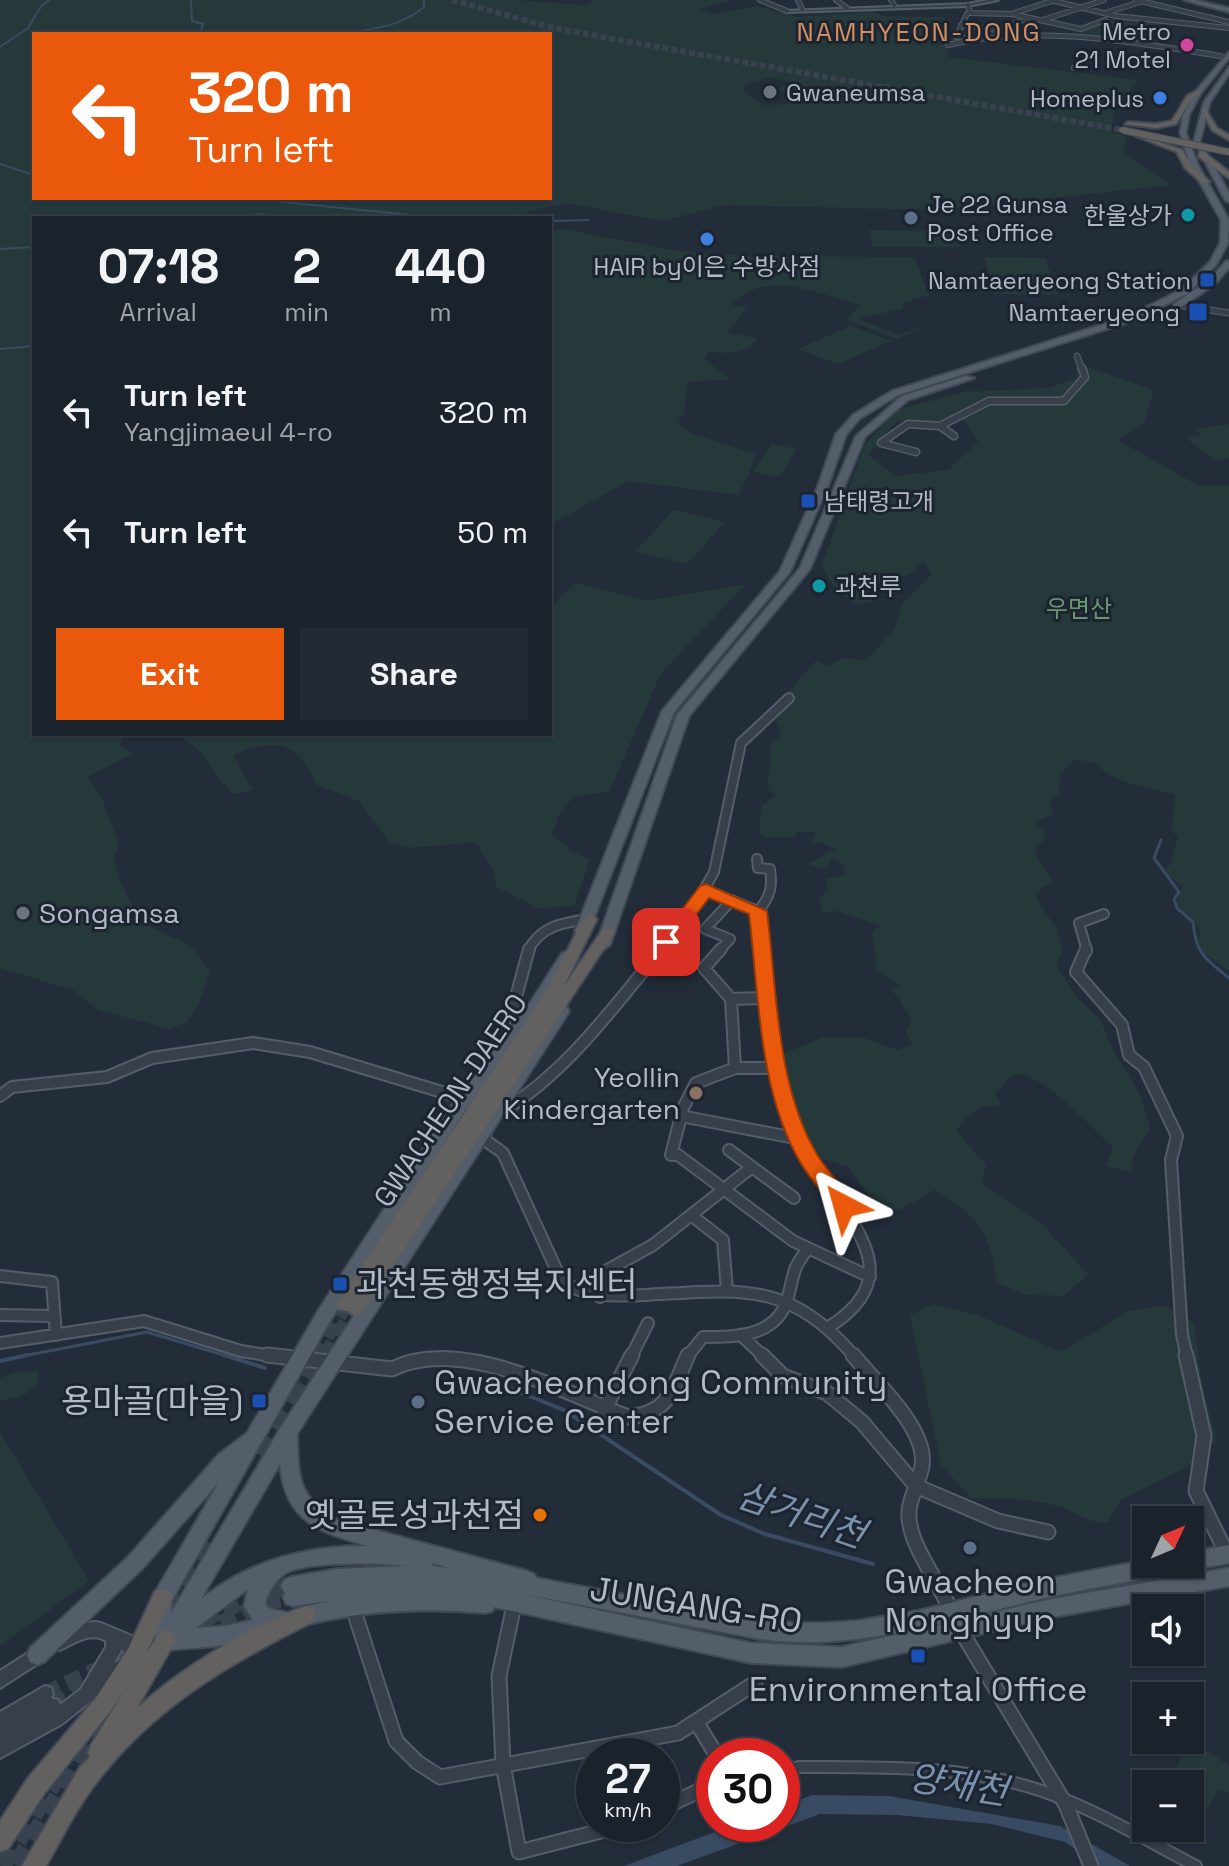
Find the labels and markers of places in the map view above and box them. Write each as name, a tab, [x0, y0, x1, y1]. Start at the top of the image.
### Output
place label: Metro 21 Motel	[1075, 16, 1171, 75]
marker: Metro 21 Motel	[1178, 36, 1196, 54]
place label: Gwaneumsa	[786, 77, 925, 108]
marker: Gwaneumsa	[761, 83, 779, 101]
place label: Homeplus	[1030, 83, 1144, 114]
marker: Homeplus	[1151, 89, 1169, 107]
place label: Je 22 Gunsa Post Office	[927, 189, 1068, 248]
place label: 한울상가	[1084, 200, 1172, 231]
marker: 한울상가	[1179, 206, 1197, 224]
marker: Je 22 Gunsa Post Office	[902, 209, 920, 227]
marker: HAIR by이은 수방사점	[698, 230, 716, 248]
place label: HAIR by이은 수방사점	[594, 251, 820, 282]
place label: Namtaeryeong Station	[928, 265, 1191, 296]
marker: Namtaeryeong Station	[1198, 271, 1216, 289]
place label: Namtaeryeong	[1008, 297, 1180, 328]
marker: Namtaeryeong	[1187, 301, 1209, 323]
place label: 남태령고개	[824, 486, 934, 517]
marker: 남태령고개	[799, 492, 817, 510]
place label: 과천루	[835, 571, 901, 602]
marker: 과천루	[810, 577, 828, 595]
place label: Songamsa	[39, 895, 180, 931]
marker: Songamsa	[14, 904, 32, 922]
pin	[632, 908, 700, 976]
place label: Yeollin Kindergarten	[503, 1059, 680, 1127]
marker: Yeollin Kindergarten	[687, 1084, 705, 1102]
place label: 과천동행정복지센터	[356, 1263, 638, 1306]
marker: 과천동행정복지센터	[331, 1275, 349, 1293]
place label: Gwacheondong Community Service Center	[434, 1361, 887, 1443]
place label: 용마골(마을)	[61, 1380, 243, 1423]
marker: 용마골(마을)	[250, 1392, 268, 1410]
marker: Gwacheondong Community Service Center	[409, 1393, 427, 1411]
place label: 옛골토성과천점	[305, 1494, 524, 1537]
marker: 옛골토성과천점	[531, 1506, 549, 1524]
marker: Gwacheon Nonghyup	[961, 1539, 979, 1557]
place label: Gwacheon Nonghyup	[884, 1560, 1056, 1642]
marker: Environmental Office	[909, 1647, 927, 1665]
place label: Environmental Office	[749, 1668, 1087, 1711]

